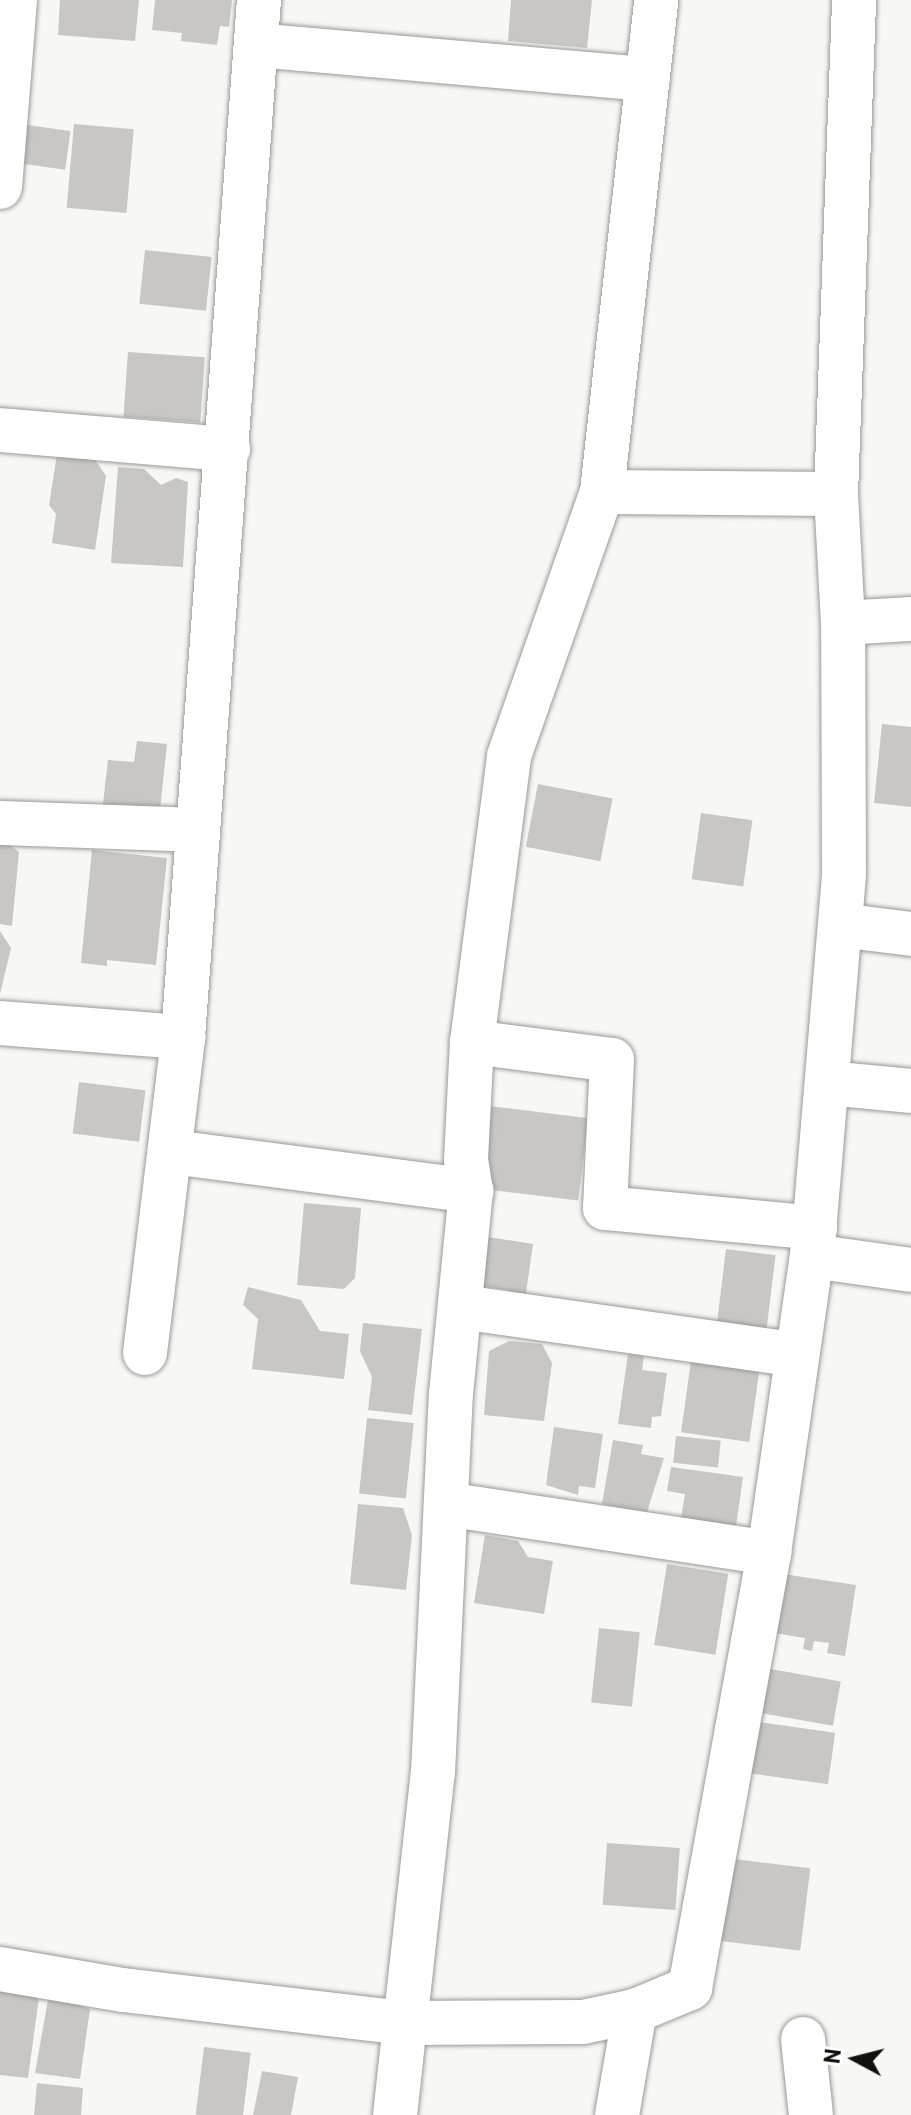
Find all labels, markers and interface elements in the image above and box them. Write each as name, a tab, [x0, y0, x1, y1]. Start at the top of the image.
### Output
north arrow	[815, 2019, 895, 2099]
text: N	[817, 2047, 845, 2065]

